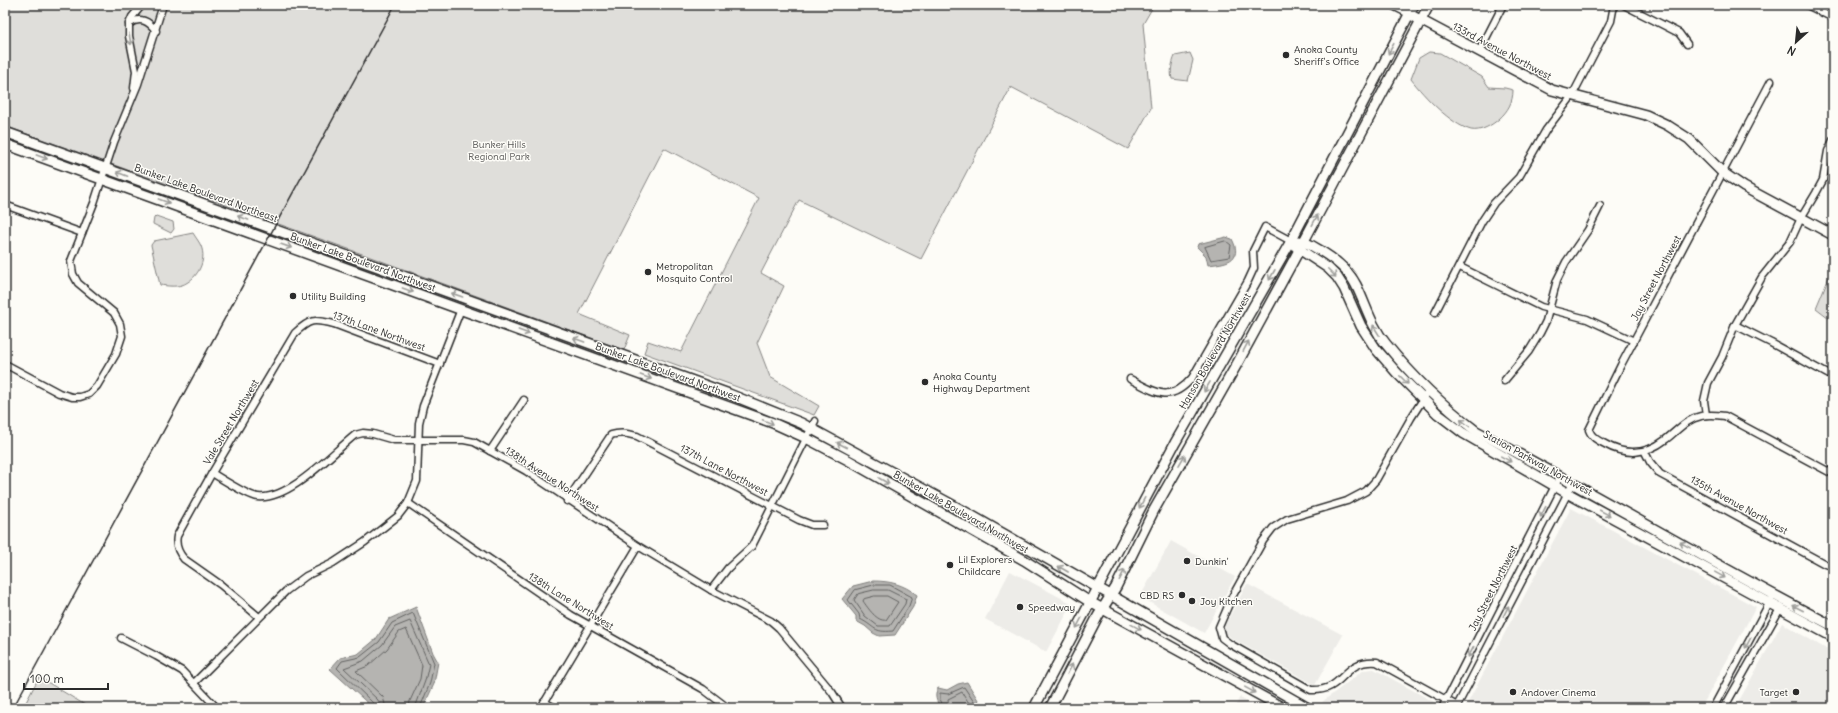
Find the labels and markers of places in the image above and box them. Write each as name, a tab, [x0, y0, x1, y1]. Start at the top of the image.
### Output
place label: Anoka County Sheriff's Office	[1294, 43, 1359, 68]
marker: Anoka County Sheriff's Office	[1281, 50, 1291, 60]
place label: Metropolitan Mosquito Control	[656, 260, 732, 285]
marker: Metropolitan Mosquito Control	[643, 267, 653, 277]
place label: Utility Building	[301, 290, 366, 303]
marker: Utility Building	[288, 291, 298, 301]
place label: Anoka County Highway Department	[933, 370, 1030, 395]
marker: Anoka County Highway Department	[920, 377, 930, 387]
place label: Lil Explorers Childcare	[958, 553, 1013, 578]
place label: Dunkin'	[1195, 555, 1229, 568]
marker: Dunkin'	[1182, 556, 1192, 566]
marker: Lil Explorers Childcare	[945, 560, 955, 570]
place label: CBD RS	[1139, 589, 1174, 602]
marker: CBD RS	[1177, 590, 1187, 600]
place label: Joy Kitchen	[1200, 595, 1253, 608]
marker: Joy Kitchen	[1187, 596, 1197, 606]
place label: Speedway	[1028, 601, 1075, 614]
marker: Speedway	[1015, 602, 1025, 612]
place label: Andover Cinema	[1521, 686, 1596, 699]
place label: Target	[1759, 686, 1789, 699]
marker: Andover Cinema	[1508, 687, 1518, 697]
marker: Target	[1791, 687, 1801, 697]

